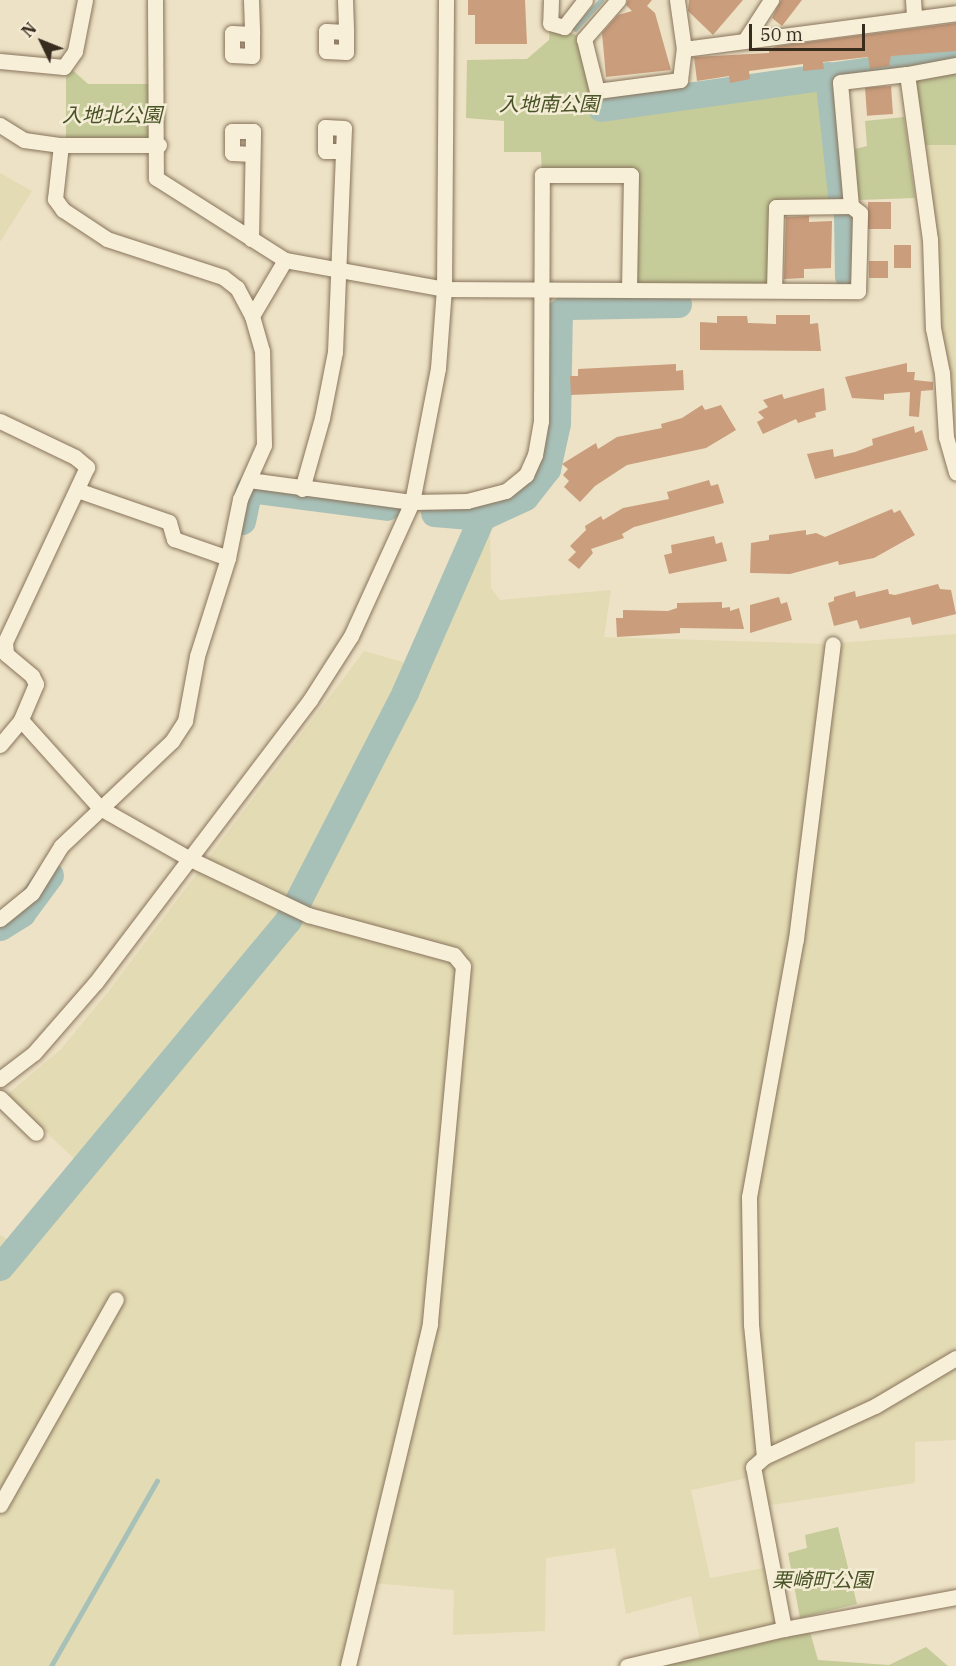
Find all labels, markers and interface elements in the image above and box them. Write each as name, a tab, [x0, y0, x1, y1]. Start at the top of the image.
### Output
north arrow	[12, 12, 72, 72]
scale bar	[752, 12, 868, 50]
text: N	[17, 18, 40, 41]
text: 50 m	[760, 23, 803, 46]
park label: 入地南公園	[499, 91, 599, 115]
park label: 入地北公園	[62, 102, 162, 126]
park label: 栗崎町公園	[772, 1567, 872, 1591]

